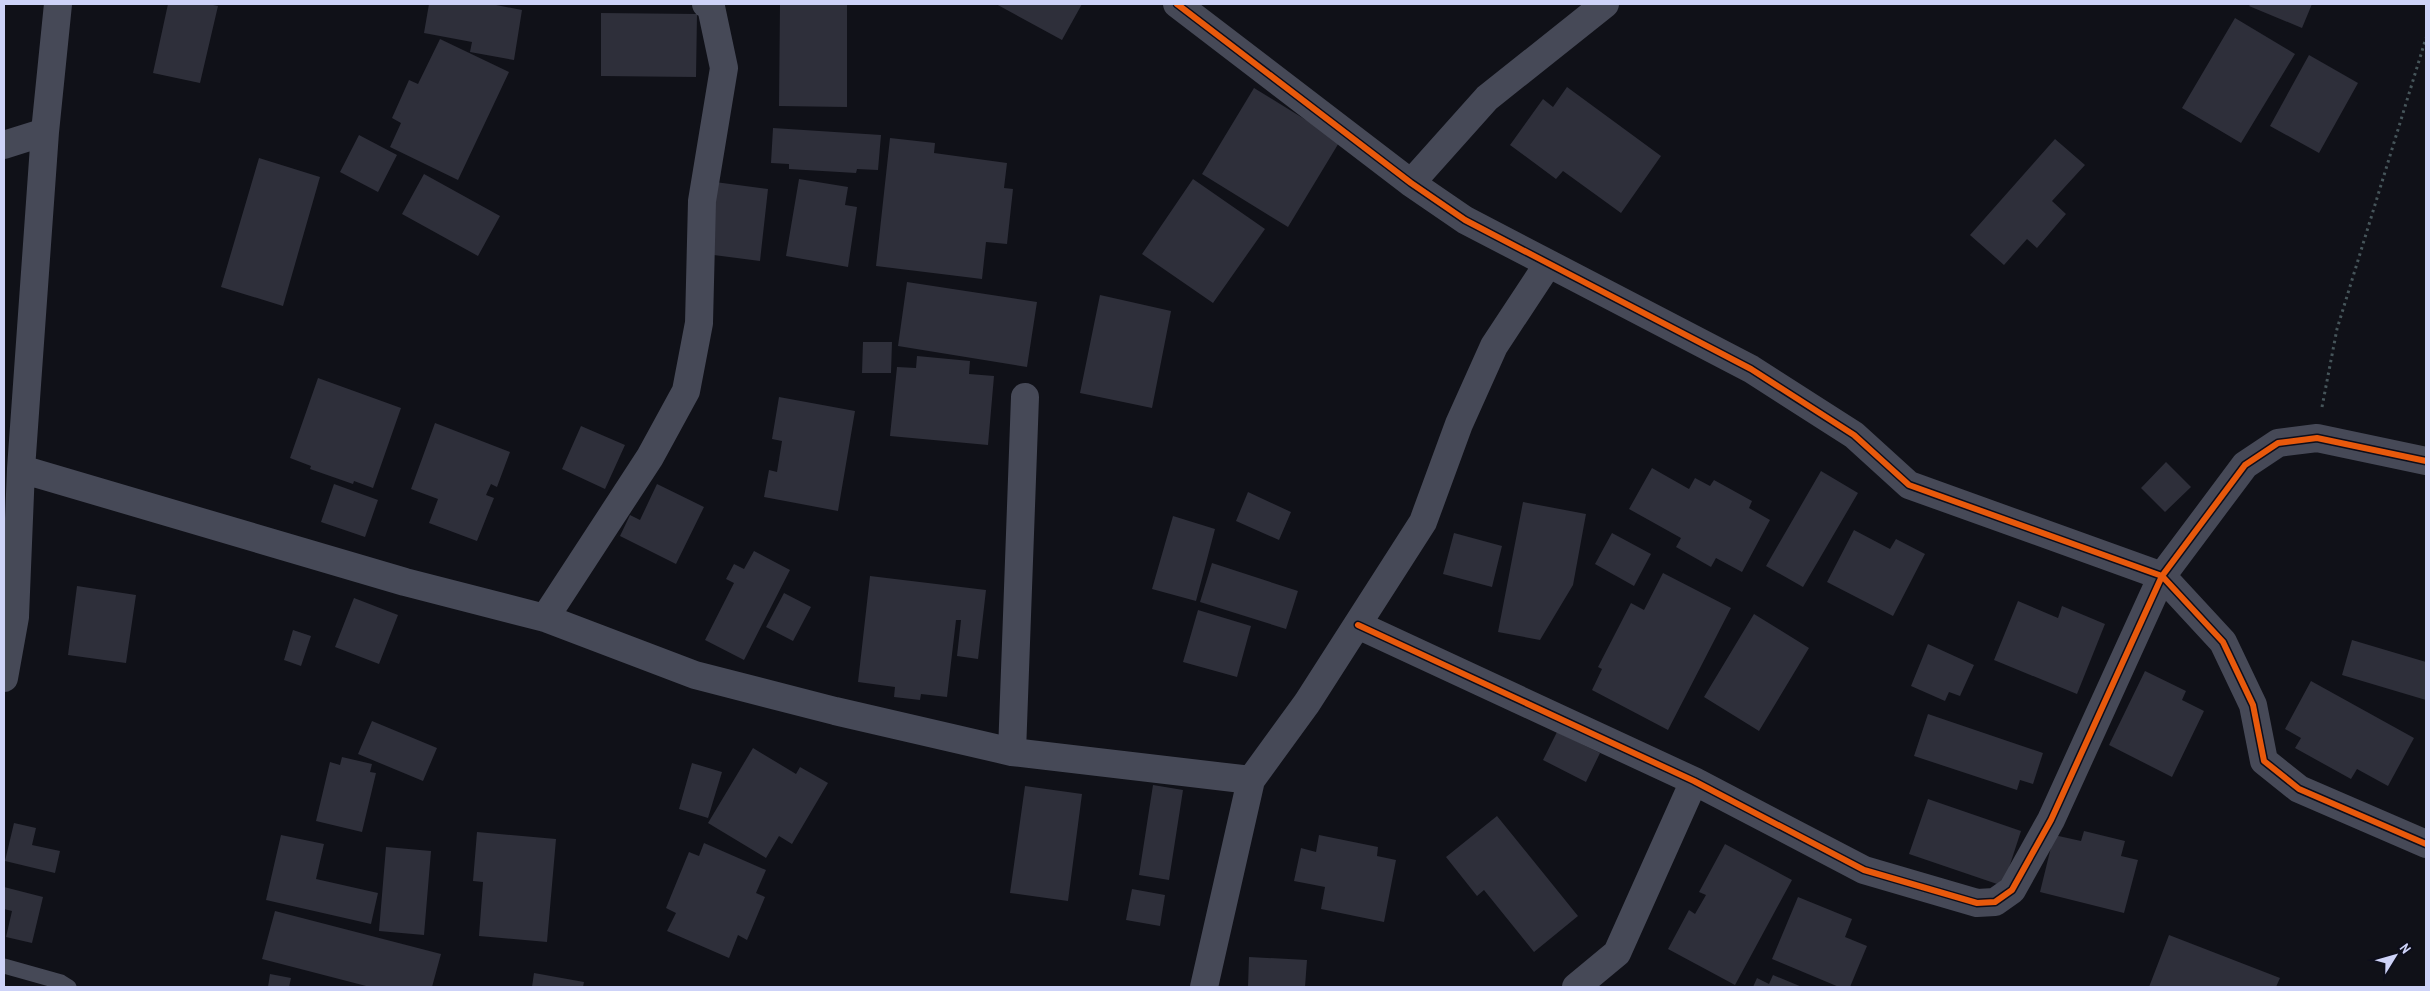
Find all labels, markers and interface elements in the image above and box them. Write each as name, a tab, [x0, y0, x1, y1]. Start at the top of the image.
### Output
north arrow	[2370, 931, 2420, 981]
text: N	[2396, 939, 2415, 957]

